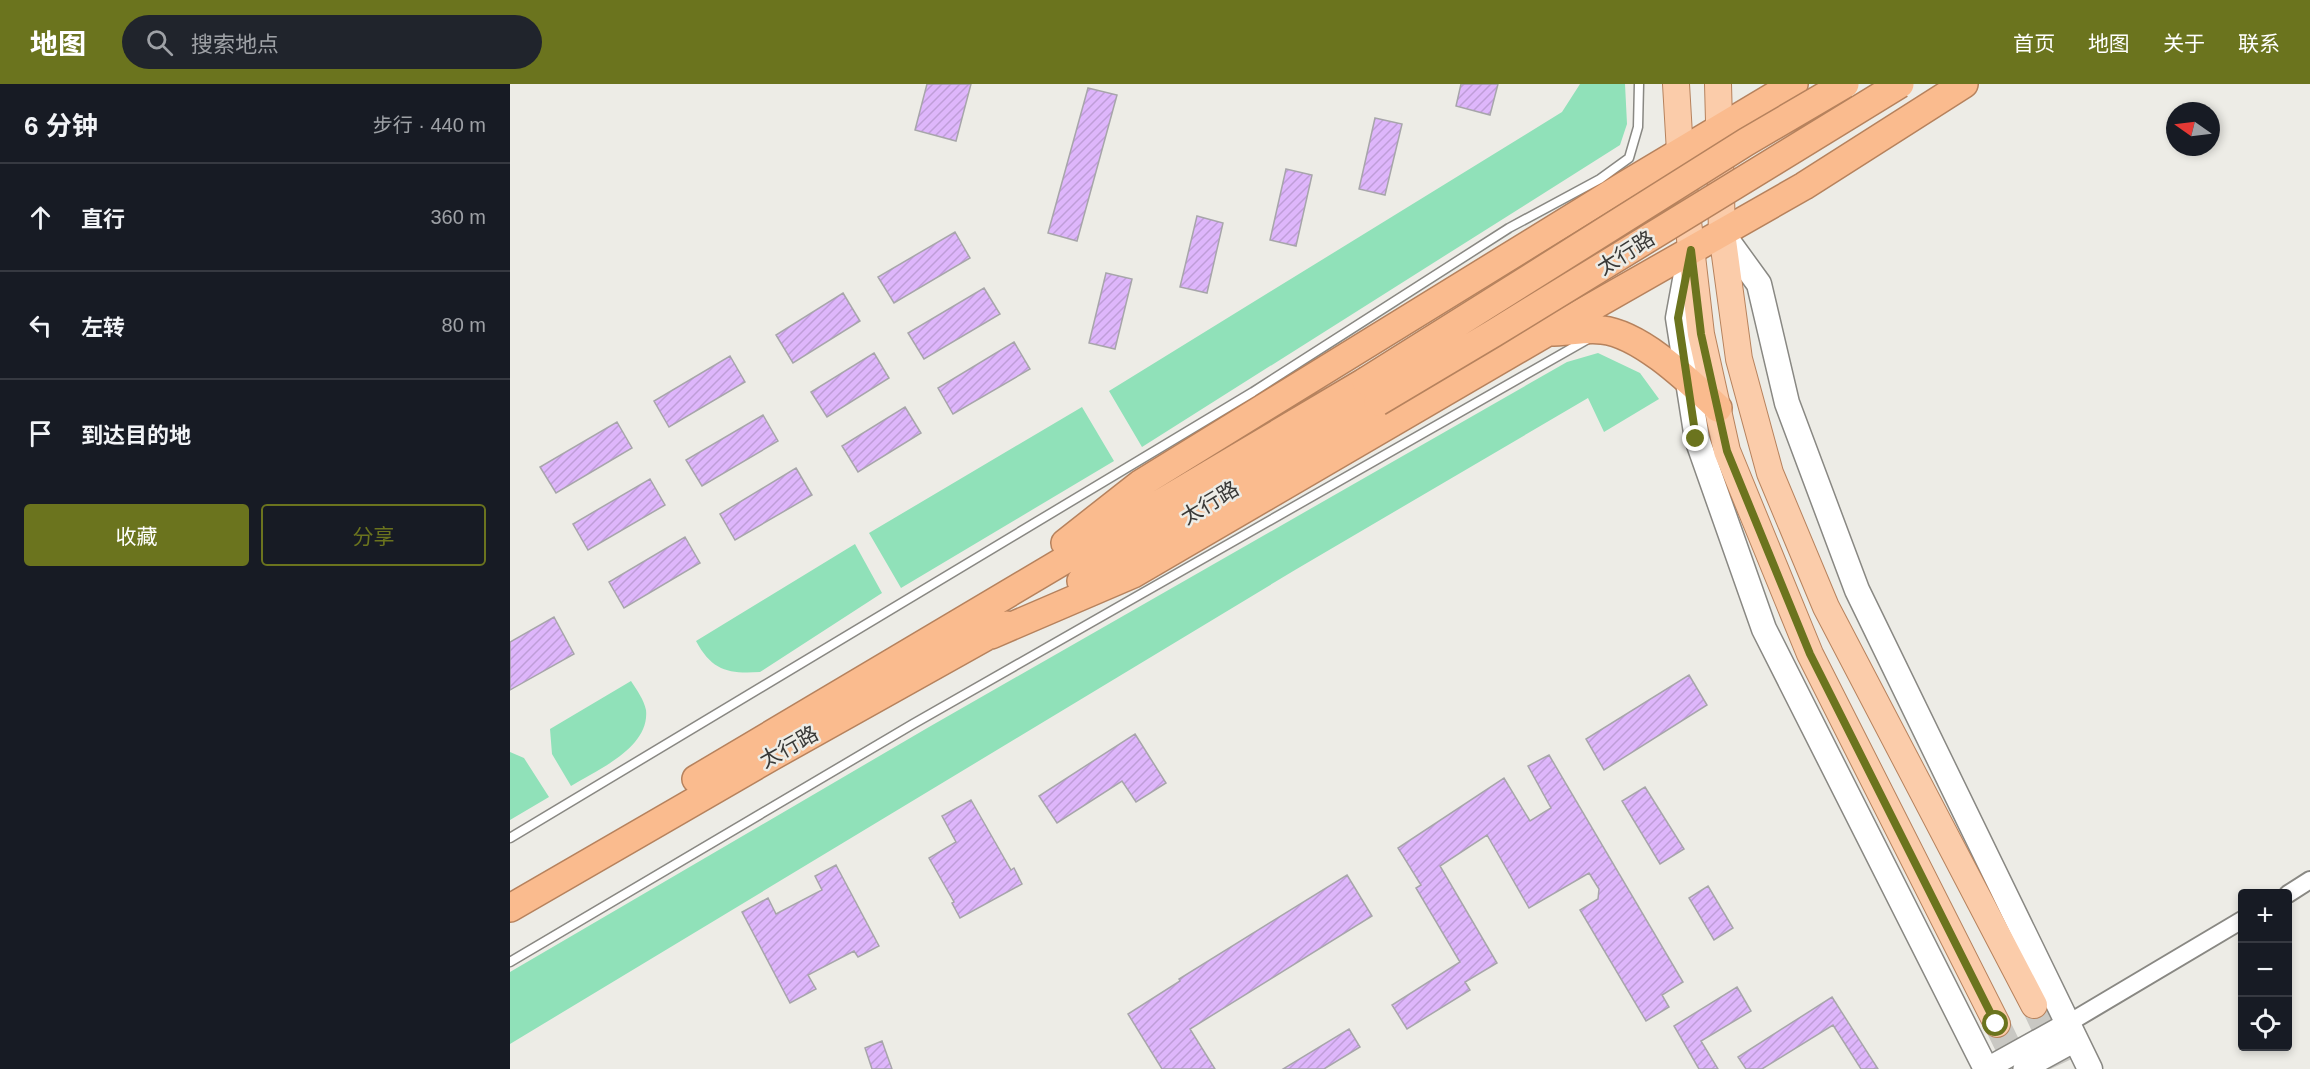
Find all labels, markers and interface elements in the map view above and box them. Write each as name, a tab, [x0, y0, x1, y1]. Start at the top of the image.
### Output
search box	[122, 15, 542, 69]
icon: search	[143, 26, 176, 59]
text: 地图	[30, 29, 86, 60]
text: 搜索地点	[191, 32, 279, 57]
text: 首页	[2013, 32, 2055, 55]
text: 地图	[2088, 32, 2130, 55]
text: 关于	[2163, 32, 2205, 55]
text: 联系	[2238, 32, 2280, 55]
north arrow	[2166, 102, 2220, 156]
text: 6 分钟	[24, 111, 98, 141]
text: 步行 · 440 m	[373, 114, 486, 136]
icon: ahead	[24, 201, 57, 234]
text: 360 m	[430, 206, 486, 228]
text: 直行	[81, 207, 125, 232]
street label: 太行路	[1593, 226, 1659, 279]
icon: left	[24, 309, 57, 342]
text: 80 m	[442, 314, 486, 336]
text: 左转	[81, 315, 125, 340]
icon: arrive	[24, 417, 57, 450]
text: 到达目的地	[81, 423, 191, 448]
route end	[1682, 425, 1708, 451]
street label: 太行路	[1177, 476, 1243, 529]
button: 收藏	[24, 504, 249, 566]
button: 分享	[261, 504, 486, 566]
street label: 太行路	[756, 721, 822, 772]
map controls	[2238, 889, 2292, 1051]
button: +	[2238, 889, 2292, 943]
button: −	[2238, 943, 2292, 997]
button: locate	[2238, 997, 2292, 1051]
route start	[1982, 1010, 2008, 1036]

